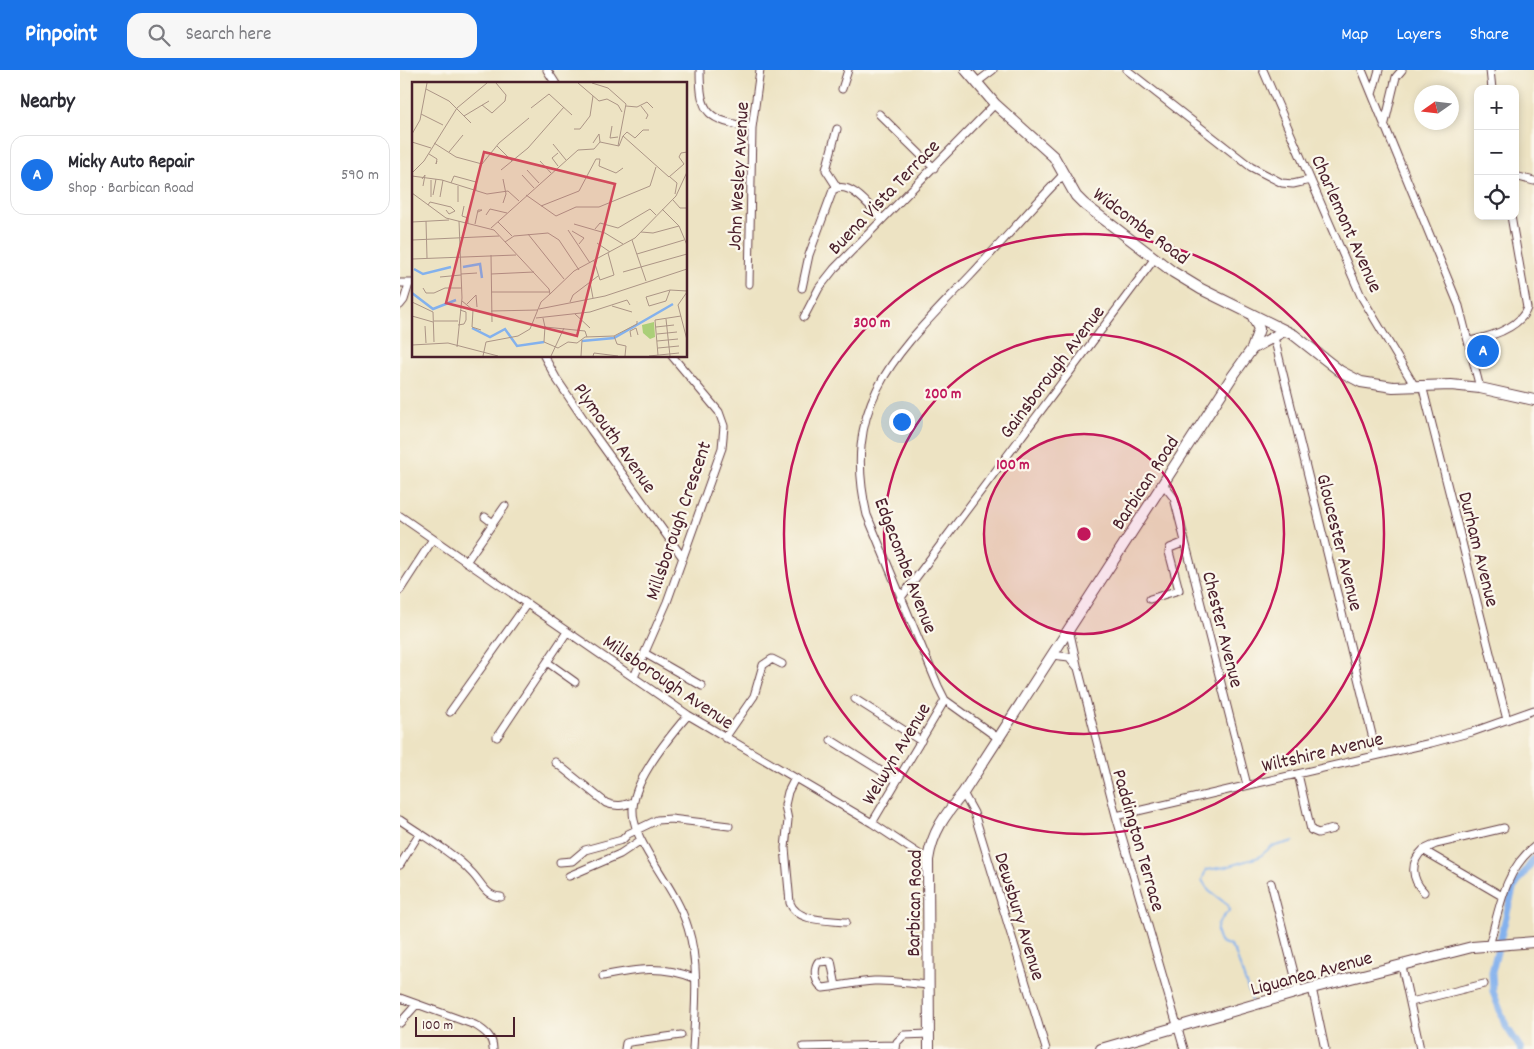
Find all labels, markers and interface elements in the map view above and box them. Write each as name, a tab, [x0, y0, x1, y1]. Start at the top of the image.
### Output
search box	[127, 13, 477, 58]
text: Pinpoint	[25, 18, 97, 52]
icon: search	[145, 21, 173, 49]
text: Search here	[185, 22, 271, 49]
text: Map	[1341, 23, 1368, 48]
text: Layers	[1396, 23, 1442, 48]
text: Share	[1470, 23, 1509, 48]
inset map	[412, 82, 688, 358]
north arrow	[1414, 85, 1459, 130]
map controls	[1474, 85, 1519, 220]
button: +	[1474, 85, 1519, 130]
text: Nearby	[20, 88, 75, 118]
street label: John Wesley Avenue	[722, 101, 758, 251]
button: −	[1474, 130, 1519, 175]
street label: Buena Vista Terrace	[823, 134, 948, 262]
text: Micky Auto Repair	[68, 150, 194, 177]
street label: Charlemont Avenue	[1302, 151, 1388, 298]
text: A	[33, 164, 41, 187]
text: 590 m	[341, 164, 379, 187]
button: locate	[1474, 175, 1519, 220]
text: Shop · Barbican Road	[68, 177, 194, 200]
street label: Widcombe Road	[1086, 182, 1194, 273]
street label: Gainsborough Avenue	[994, 300, 1113, 445]
text: 300 m	[854, 313, 890, 335]
pin: A	[1467, 332, 1499, 370]
street label: Plymouth Avenue	[565, 378, 662, 500]
text: 200 m	[925, 384, 961, 406]
your location	[889, 409, 915, 435]
street label: Barbican Road	[1106, 431, 1187, 536]
street label: Millsborough Crescent	[640, 438, 720, 604]
text: 100 m	[996, 455, 1030, 477]
street label: Gloucester Avenue	[1308, 471, 1369, 614]
street label: Durham Avenue	[1449, 489, 1505, 611]
street label: Edgecombe Avenue	[865, 494, 943, 638]
centre of rings	[1075, 525, 1093, 543]
street label: Chester Avenue	[1193, 569, 1249, 691]
street label: Millsborough Avenue	[596, 629, 739, 738]
street label: Welwyn Avenue	[856, 698, 939, 811]
street label: Wiltshire Avenue	[1259, 726, 1386, 782]
street label: Paddington Terrace	[1103, 766, 1171, 915]
street label: Barbican Road	[901, 849, 931, 957]
street label: Dewsbury Avenue	[985, 849, 1051, 985]
street label: Liguanea Avenue	[1248, 945, 1376, 1005]
scale bar	[415, 1014, 515, 1037]
text: 100 m	[422, 1016, 453, 1036]

